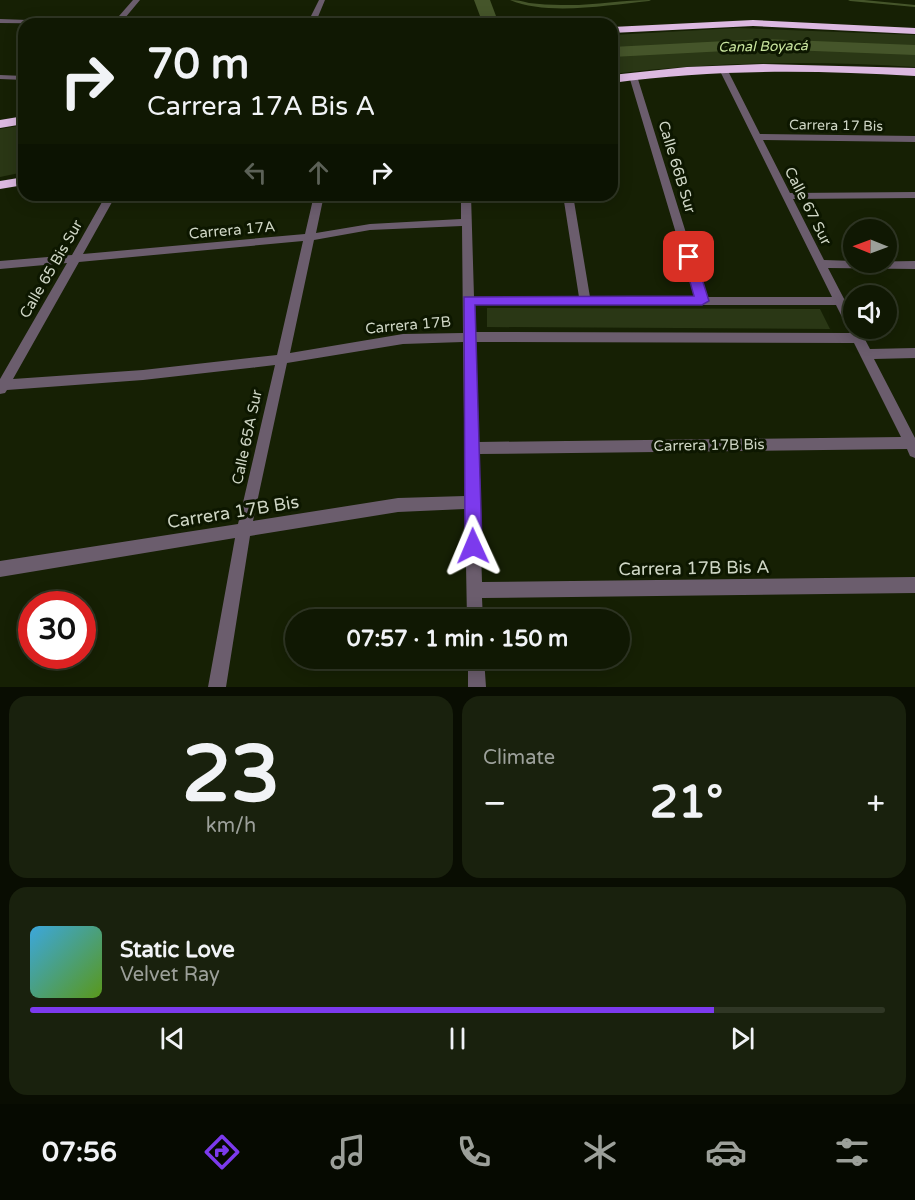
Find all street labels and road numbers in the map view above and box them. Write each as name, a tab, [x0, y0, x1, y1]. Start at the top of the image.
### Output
street label: Carrera 17 Bis	[789, 116, 883, 135]
street label: Calle 66B Sur	[654, 119, 700, 216]
street label: Calle 67 Sur	[781, 164, 836, 248]
street label: Calle 65 Bis Sur	[16, 216, 87, 321]
street label: Carrera 17A	[188, 217, 276, 243]
street label: Carrera 17B	[364, 312, 452, 338]
street label: Calle 65A Sur	[228, 388, 266, 486]
street label: Carrera 17B Bis	[653, 435, 765, 455]
street label: Carrera 17B Bis	[165, 491, 301, 533]
street label: Carrera 17B Bis A	[618, 556, 770, 580]

